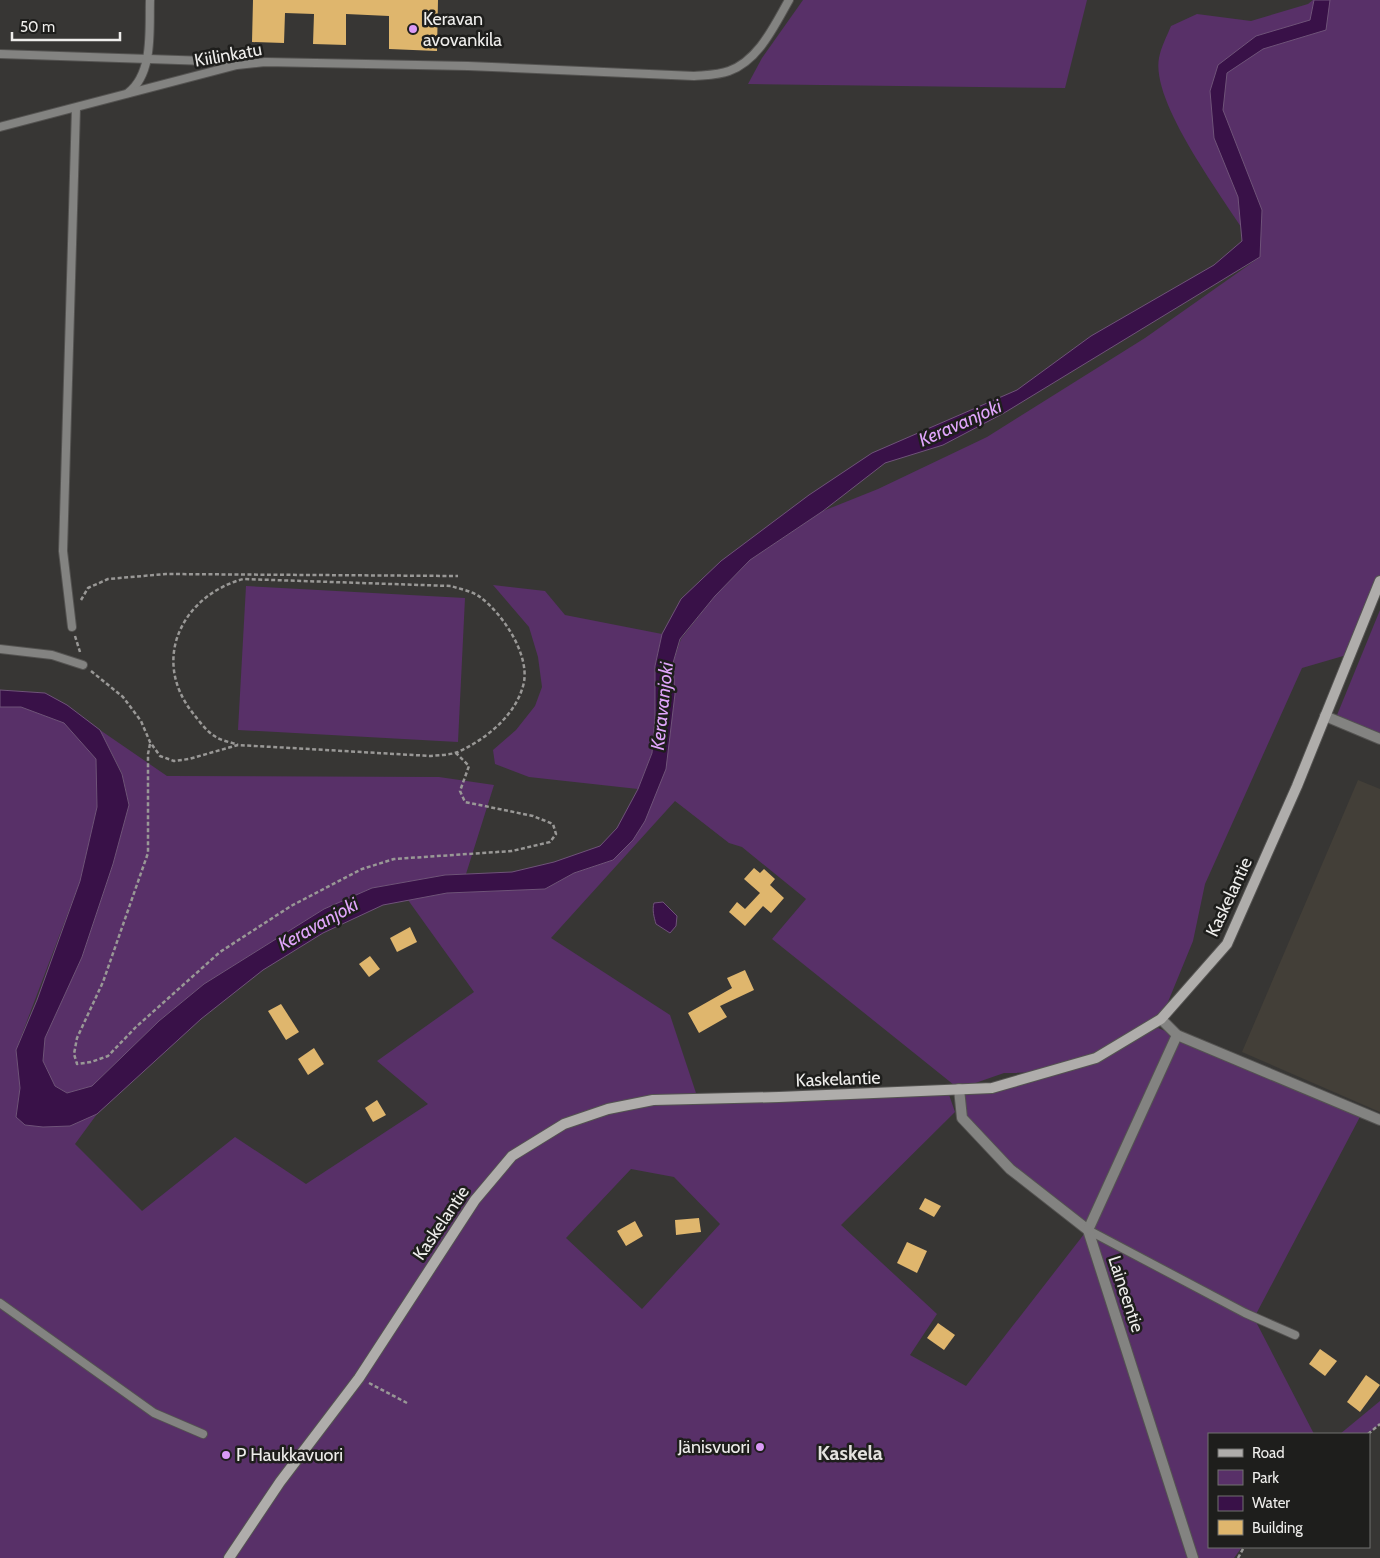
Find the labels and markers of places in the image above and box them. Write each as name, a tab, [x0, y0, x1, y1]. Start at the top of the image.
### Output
place label: Keravan avovankila	[423, 8, 502, 51]
marker: Keravan avovankila	[407, 23, 419, 35]
place label: Jänisvuori	[677, 1436, 750, 1458]
marker: Jänisvuori	[754, 1441, 766, 1453]
place label: P Haukkavuori	[236, 1444, 343, 1466]
marker: P Haukkavuori	[220, 1449, 232, 1461]

